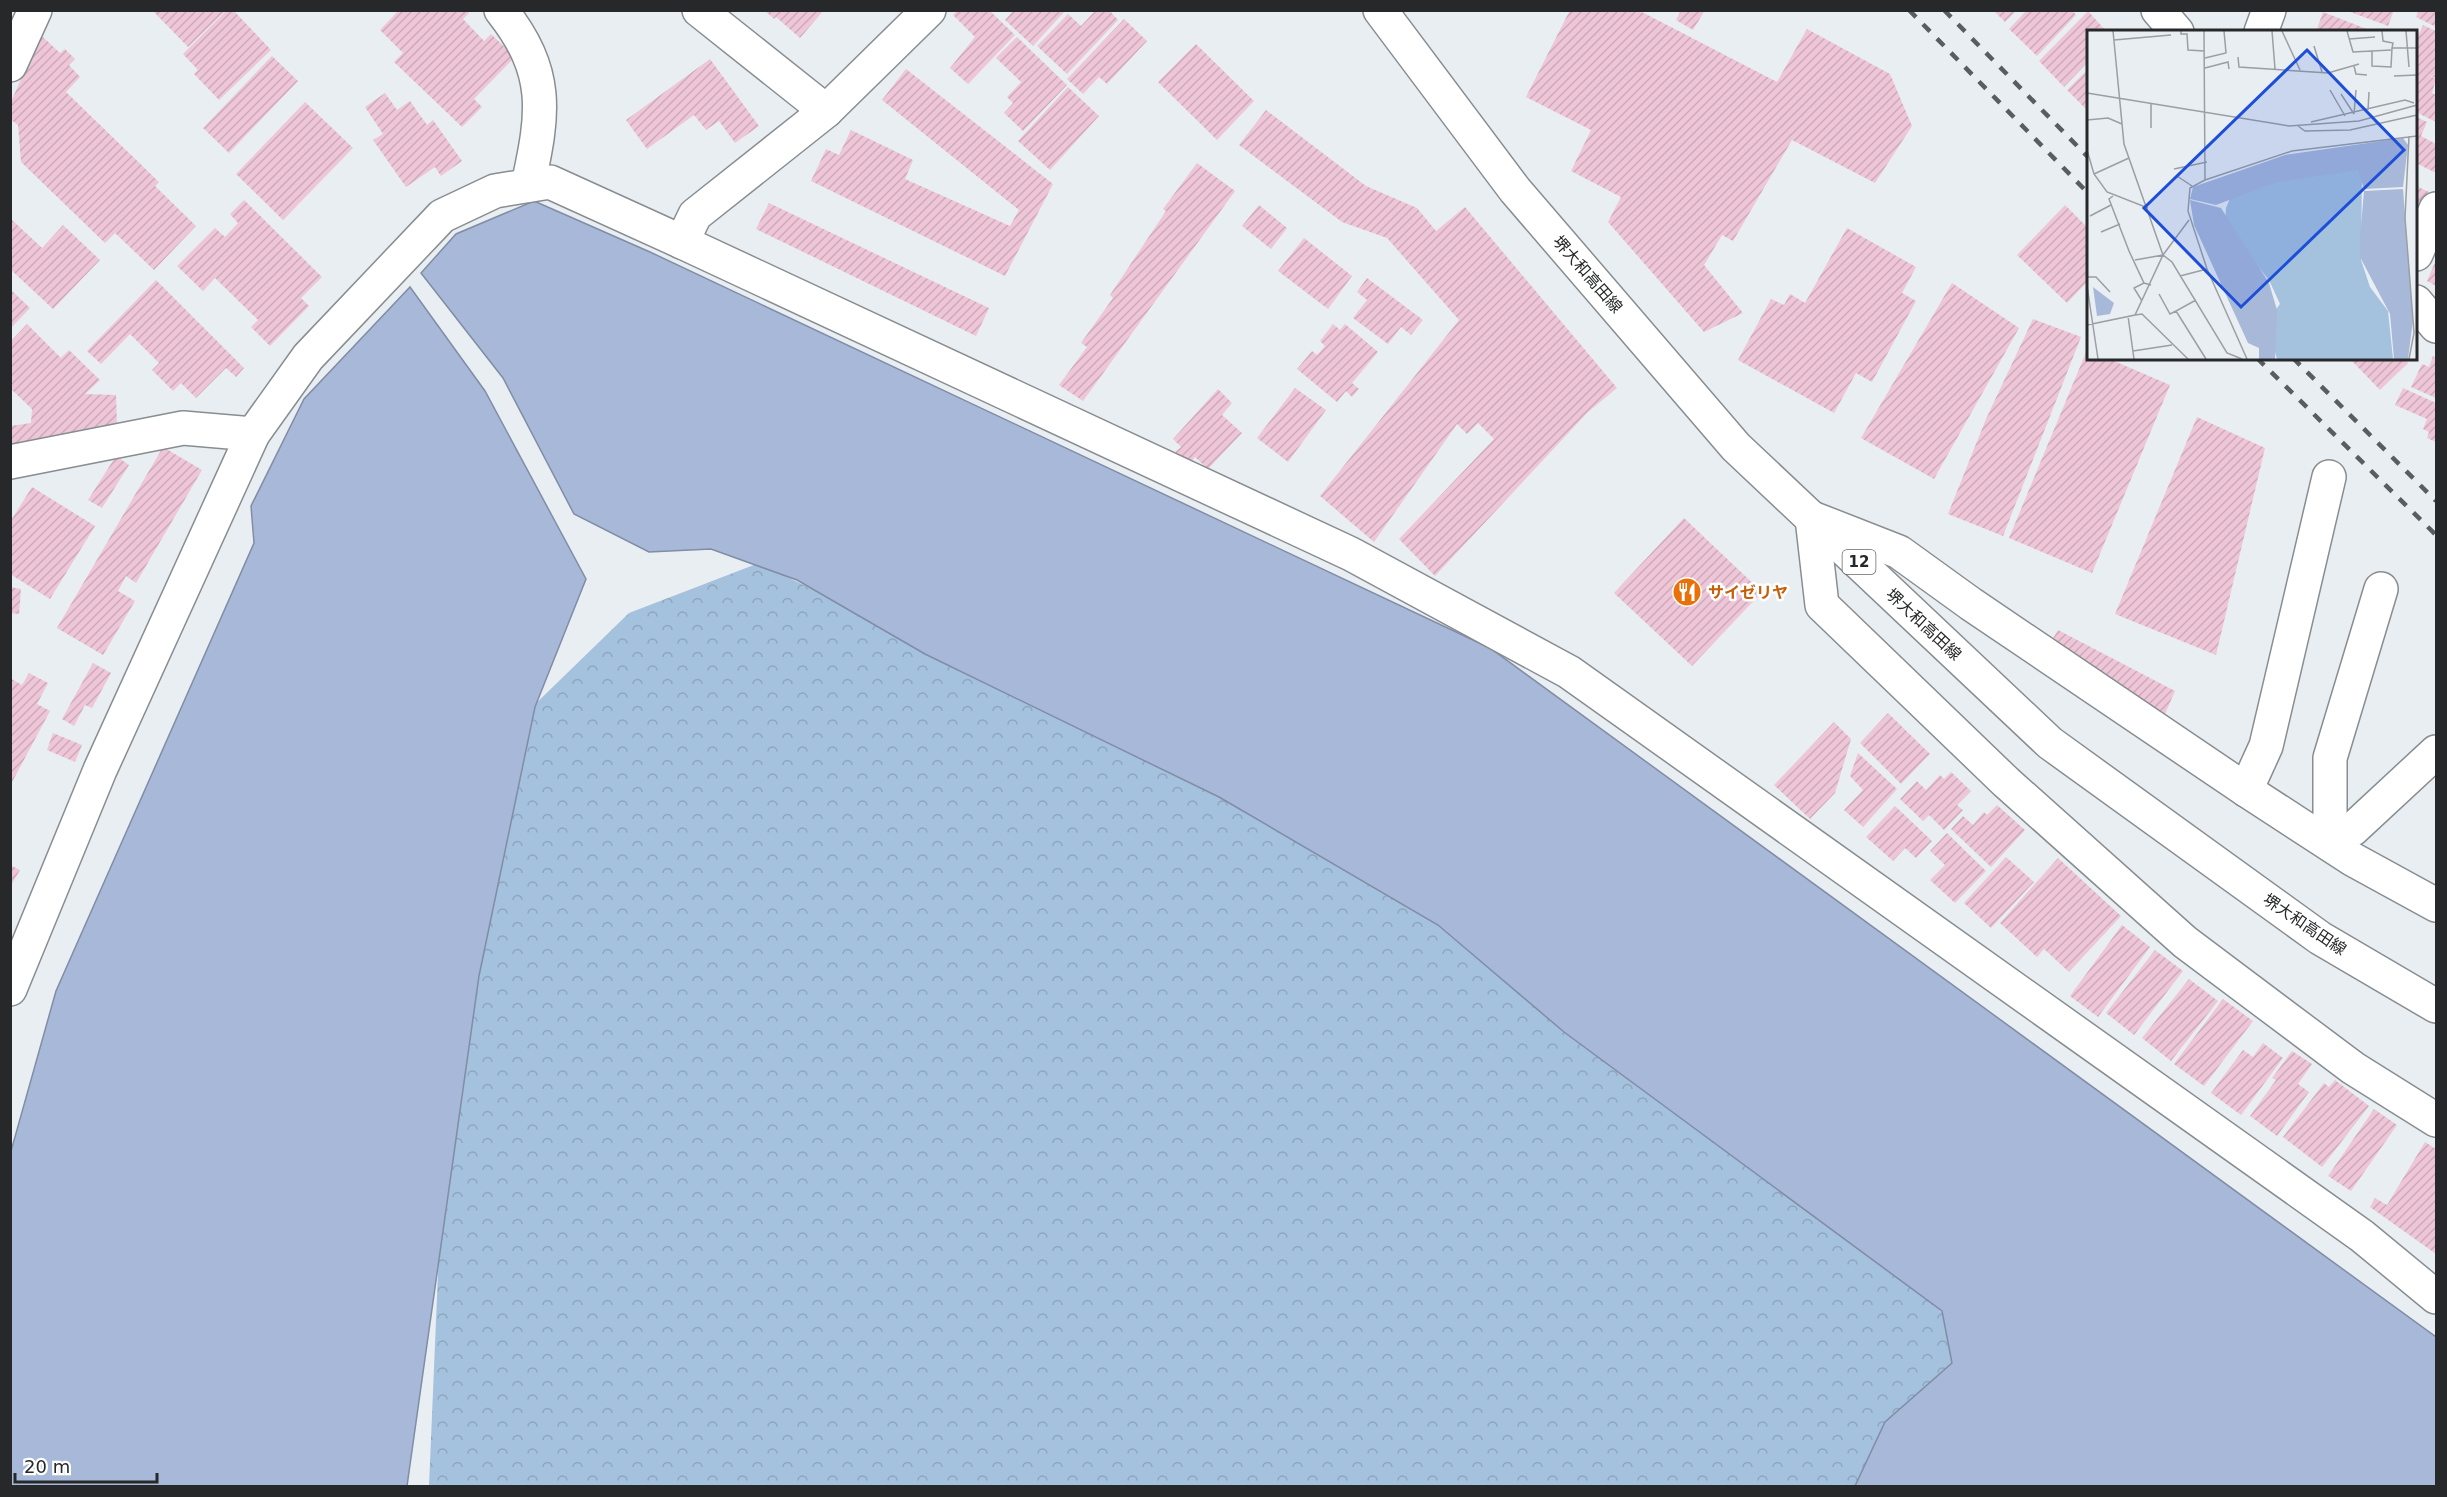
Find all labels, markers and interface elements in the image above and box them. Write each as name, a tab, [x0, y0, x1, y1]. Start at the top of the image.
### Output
inset map	[2087, 30, 2417, 360]
street label: 堺大和高田線	[1549, 232, 1626, 317]
road number: 12	[1842, 550, 1876, 574]
restaurant icon: サイゼリヤ	[1671, 576, 1703, 608]
place label: サイゼリヤ	[1708, 583, 1788, 602]
street label: 堺大和高田線	[1882, 585, 1965, 664]
street label: 堺大和高田線	[2260, 890, 2350, 959]
scale bar	[15, 1446, 158, 1484]
text: 20 m	[24, 1456, 70, 1477]

